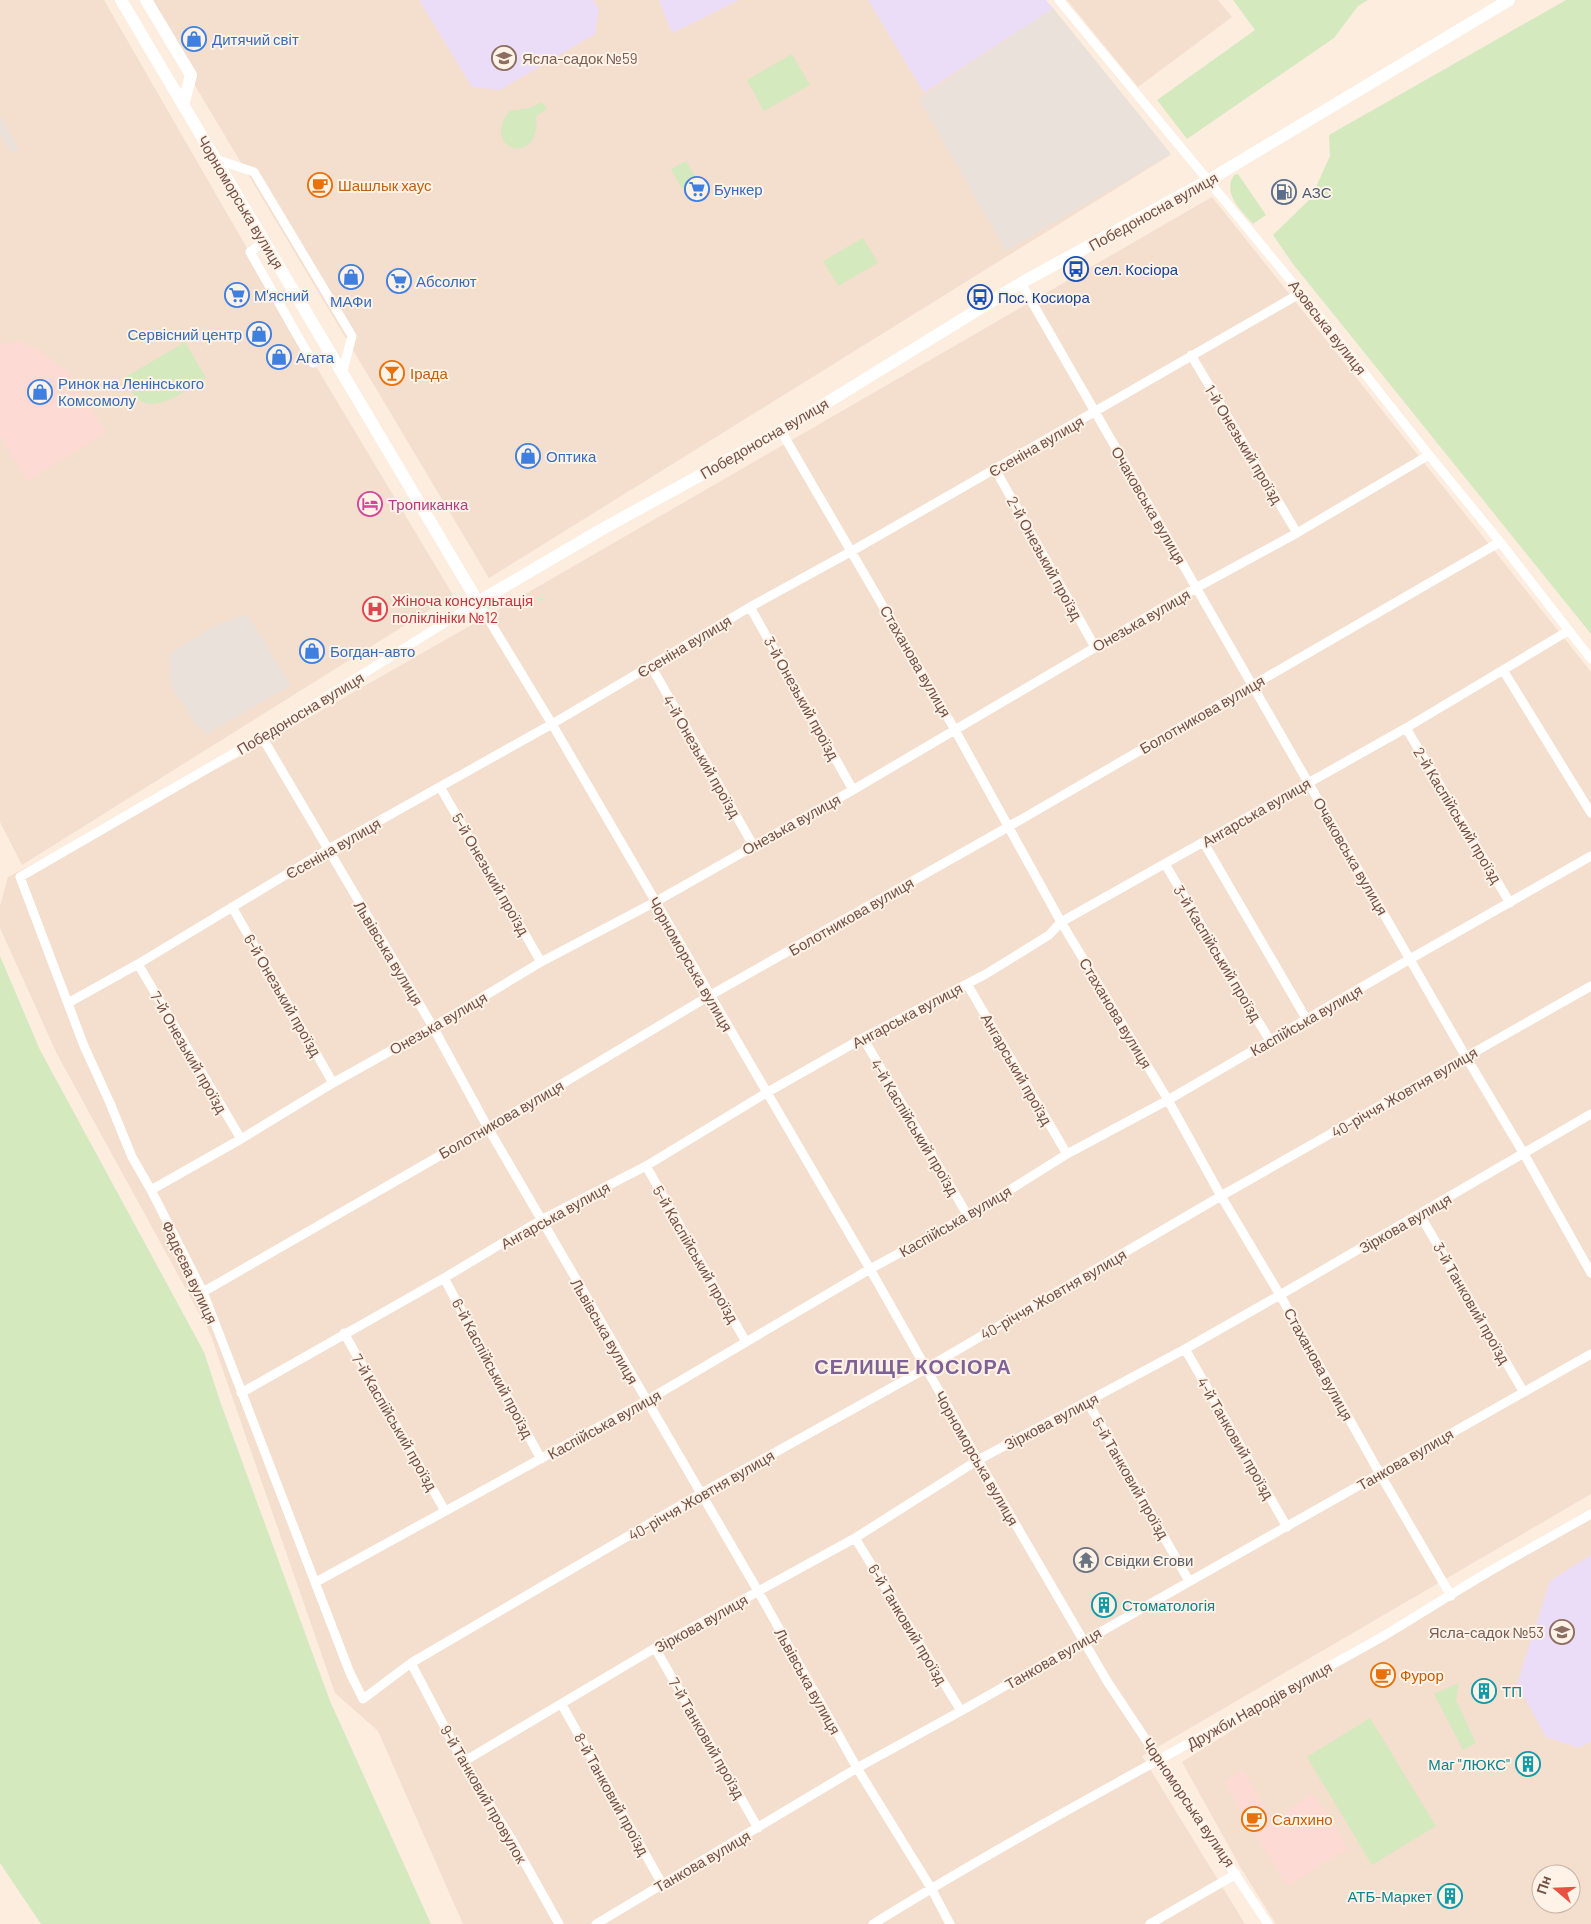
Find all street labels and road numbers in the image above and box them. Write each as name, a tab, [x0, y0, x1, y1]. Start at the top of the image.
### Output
street label: Чорноморська вулиця	[194, 132, 288, 272]
street label: Победоносна вулиця	[1085, 168, 1221, 254]
street label: Азовська вулиця	[1285, 276, 1371, 378]
street label: 1-й Онезький проїзд	[1201, 381, 1287, 507]
street label: Победоносна вулиця	[697, 394, 831, 482]
street label: Єсеніна вулиця	[985, 412, 1087, 480]
street label: Очаковська вулиця	[1108, 443, 1190, 567]
street label: 2-й Онезький проїзд	[1004, 493, 1087, 623]
street label: Онезька вулиця	[1089, 585, 1193, 655]
street label: Стаханова вулиця	[877, 602, 955, 720]
street label: Єсеніна вулиця	[634, 611, 734, 681]
street label: 3-й Онезький проїзд	[761, 633, 844, 763]
street label: Победоносна вулиця	[233, 668, 367, 758]
street label: Болотникова вулиця	[1136, 671, 1268, 757]
street label: 4-й Онезький проїзд	[660, 691, 745, 821]
street label: 2-й Каспійський проїзд	[1410, 744, 1506, 887]
street label: Ангарська вулиця	[1199, 774, 1313, 850]
street label: Онезька вулиця	[739, 790, 843, 858]
street label: Очаковська вулиця	[1310, 794, 1392, 918]
street label: 5-й Онезький проїзд	[449, 810, 533, 939]
street label: Єсеніна вулиця	[282, 814, 384, 882]
street label: Болотникова вулиця	[785, 873, 917, 959]
street label: 3-й Каспійський проїзд	[1170, 882, 1266, 1024]
street label: Чорноморська вулиця	[645, 893, 737, 1035]
street label: Львівська вулиця	[351, 897, 427, 1009]
street label: 6-й Онезький проїзд	[241, 931, 325, 1060]
street label: Стаханова вулиця	[1076, 954, 1156, 1072]
street label: Ангарська вулиця	[849, 978, 965, 1052]
street label: Каспійська вулиця	[1247, 981, 1365, 1059]
street label: 7-й Онезький проїзд	[147, 988, 231, 1116]
street label: Онезька вулиця	[386, 988, 490, 1058]
street label: Ангарський проїзд	[978, 1010, 1056, 1128]
street label: 40-річчя Жовтня вулиця	[1328, 1043, 1480, 1141]
street label: 4-й Каспійський проїзд	[867, 1056, 963, 1199]
street label: Болотникова вулиця	[435, 1076, 567, 1162]
street label: Ангарська вулиця	[497, 1177, 613, 1253]
street label: 5-й Каспійський проїзд	[649, 1182, 743, 1326]
street label: Каспійська вулиця	[896, 1182, 1014, 1260]
street label: Зіркова вулиця	[1356, 1189, 1454, 1257]
street label: Фадєєва вулиця	[158, 1218, 222, 1326]
street label: 3-й Танковий проїзд	[1430, 1239, 1514, 1367]
street label: 40-річчя Жовтня вулиця	[977, 1245, 1129, 1343]
street label: Львівська вулиця	[567, 1275, 643, 1387]
street label: 6-й Каспійський проїзд	[449, 1295, 538, 1441]
street label: Стаханова вулиця	[1281, 1305, 1357, 1423]
street label: 7-й Каспійський проїзд	[349, 1351, 442, 1494]
street label: 4-й Танковий проїзд	[1194, 1374, 1278, 1502]
street label: Каспійська вулиця	[544, 1385, 664, 1463]
street label: Чорноморська вулиця	[931, 1387, 1023, 1529]
street label: Зіркова вулиця	[1001, 1389, 1101, 1453]
street label: 5-й Танковий проїзд	[1089, 1414, 1173, 1542]
street label: Танкова вулиця	[1354, 1424, 1456, 1494]
street label: 40-річчя Жовтня вулиця	[625, 1446, 777, 1544]
street label: 6-й Танковий проїзд	[865, 1561, 951, 1688]
street label: Зіркова вулиця	[651, 1590, 751, 1656]
street label: Танкова вулиця	[1002, 1623, 1104, 1693]
street label: Львівська вулиця	[771, 1625, 845, 1737]
street label: Дружби Народів вулиця	[1183, 1658, 1335, 1752]
street label: 7-й Танковий проїзд	[665, 1674, 749, 1802]
street label: 9-й Танковий провулок	[437, 1722, 531, 1867]
street label: 8-й Танковий проїзд	[571, 1730, 653, 1859]
street label: Чорноморська вулиця	[1139, 1734, 1239, 1870]
street label: Танкова вулиця	[651, 1826, 753, 1896]

